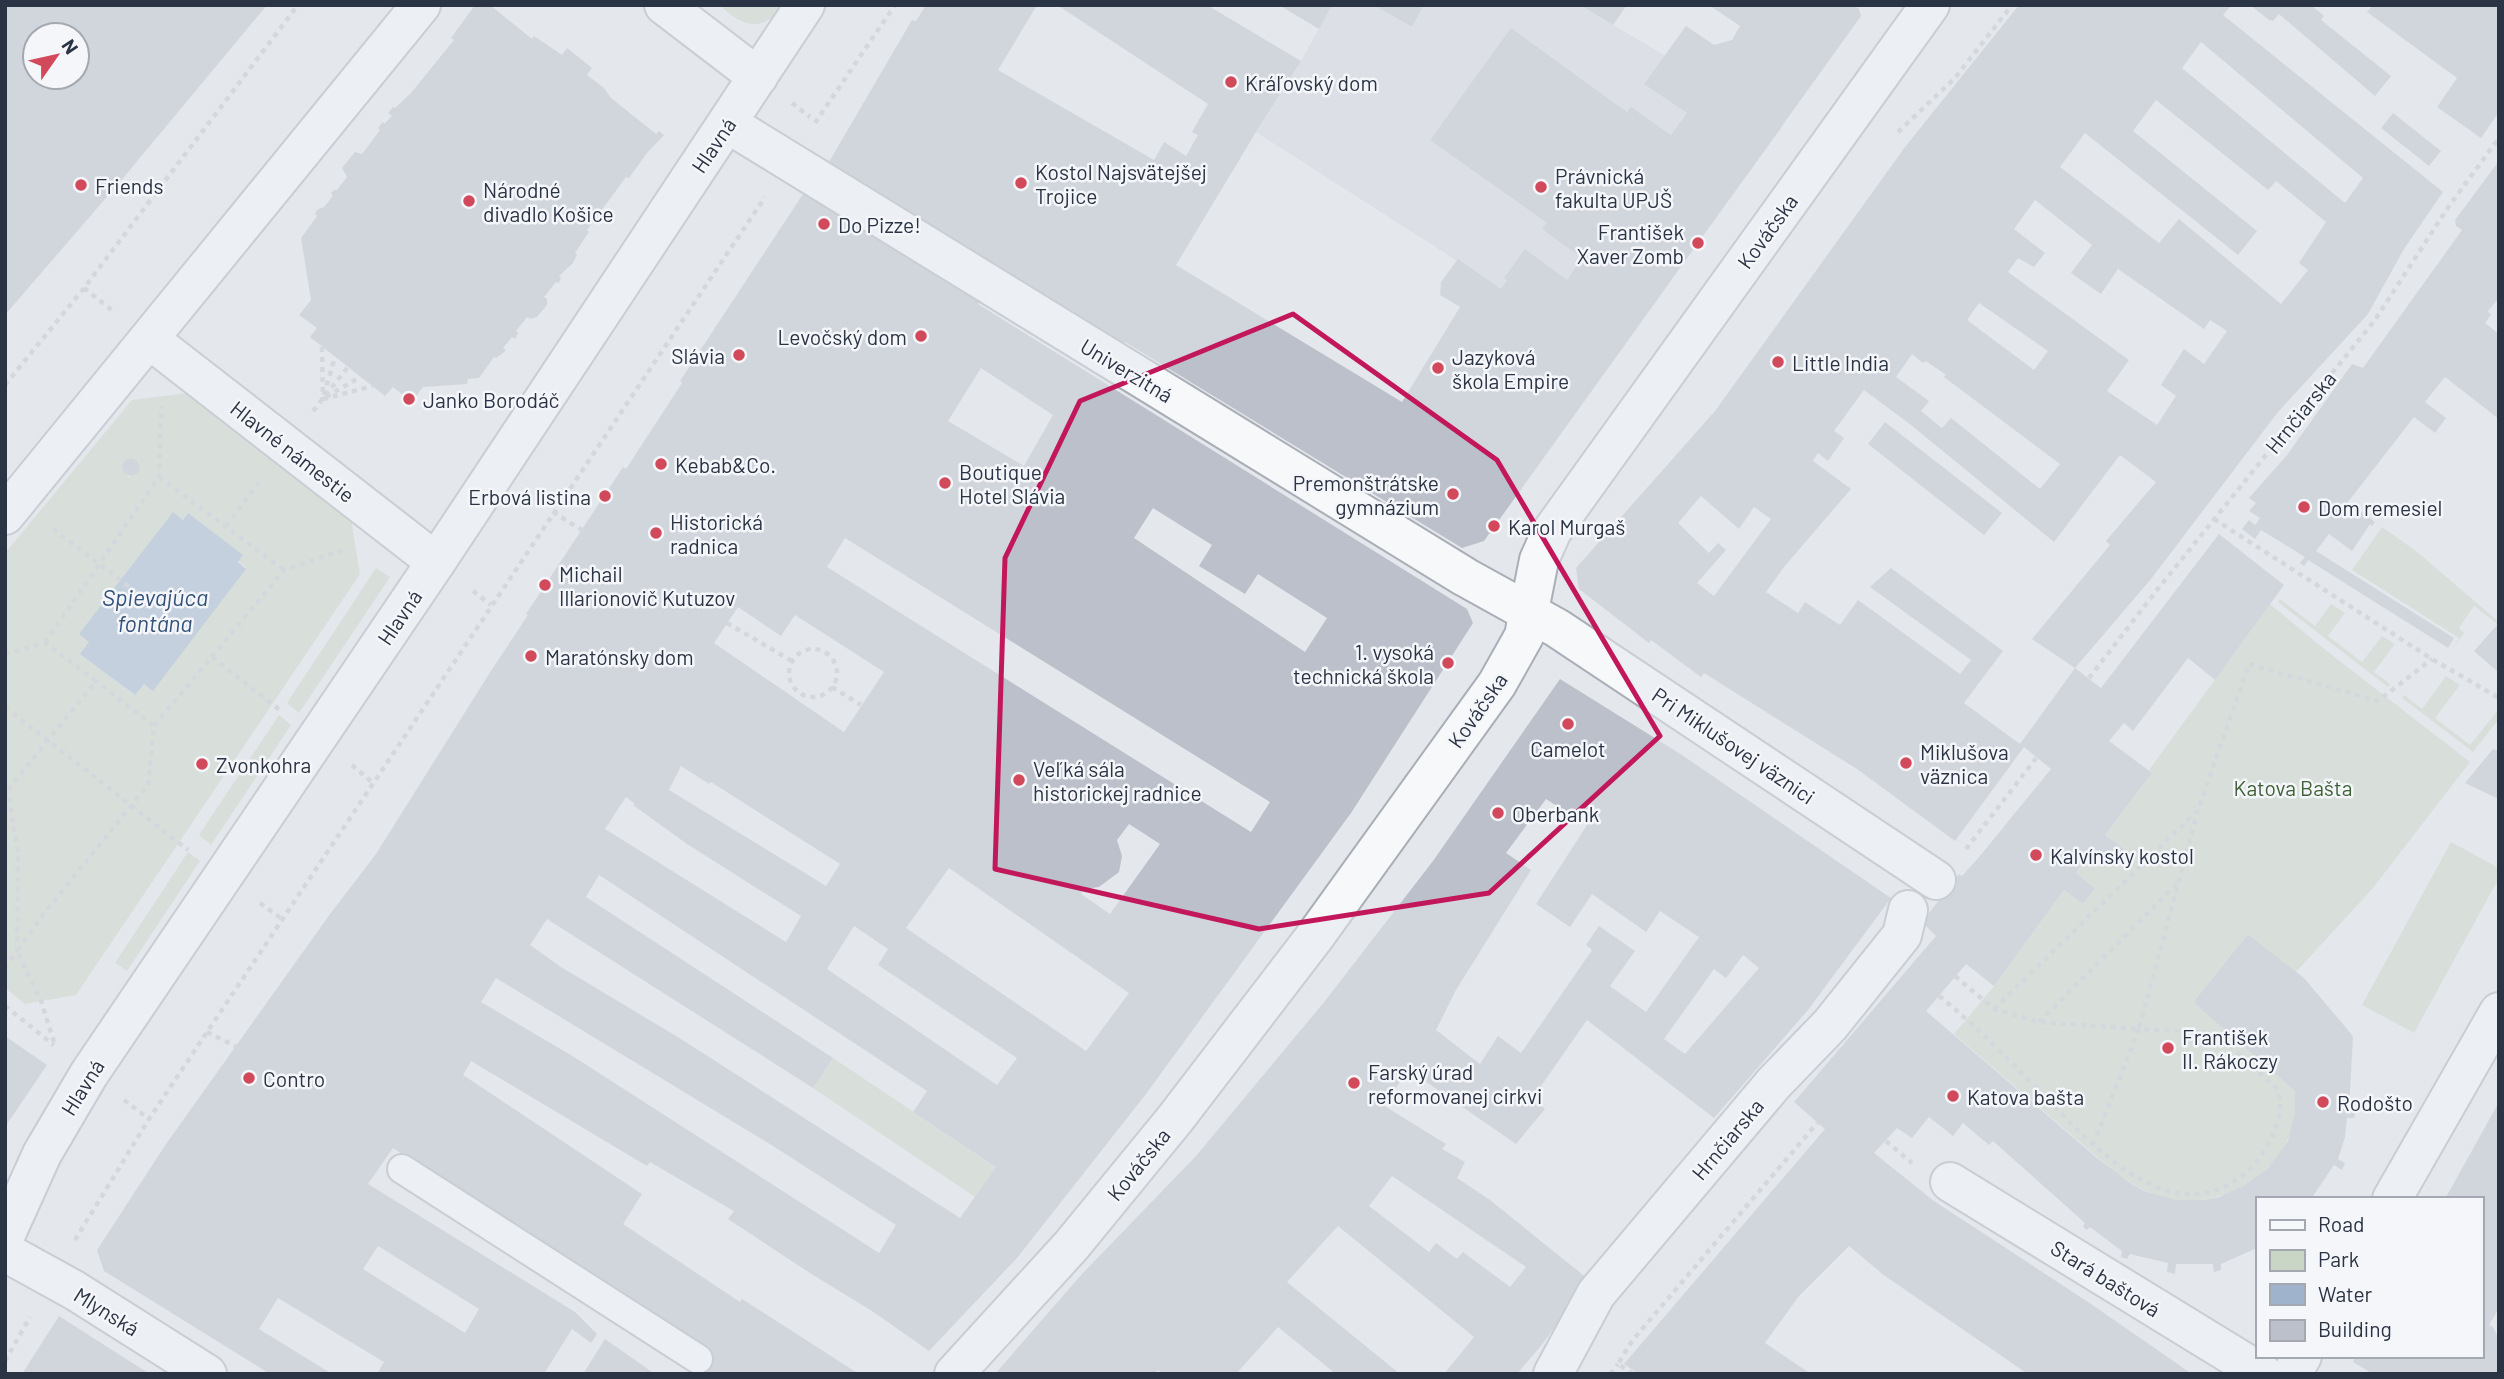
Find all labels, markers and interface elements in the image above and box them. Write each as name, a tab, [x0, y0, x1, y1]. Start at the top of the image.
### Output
north arrow	[21, 21, 91, 91]
text: N	[57, 35, 84, 58]
place label: Kráľovský dom	[1245, 70, 1378, 95]
marker: Kráľovský dom	[1223, 74, 1239, 90]
street label: Hlavná	[686, 113, 740, 177]
place label: Kostol Najsvätejšej Trojice	[1035, 159, 1207, 208]
place label: Právnická fakulta UPJŠ	[1555, 163, 1672, 212]
place label: Friends	[95, 173, 164, 198]
marker: Kostol Najsvätejšej Trojice	[1013, 175, 1029, 191]
marker: Friends	[73, 177, 89, 193]
place label: Národné divadlo Košice	[483, 177, 614, 226]
marker: Právnická fakulta UPJŠ	[1533, 179, 1549, 195]
street label: Kováčska	[1732, 189, 1802, 273]
marker: Národné divadlo Košice	[461, 193, 477, 209]
place label: Do Pizze!	[838, 212, 921, 237]
marker: Do Pizze!	[816, 216, 832, 232]
place label: František Xaver Zomb	[1577, 219, 1684, 268]
marker: František Xaver Zomb	[1690, 235, 1706, 251]
place label: Levočský dom	[777, 324, 907, 349]
marker: Levočský dom	[913, 328, 929, 344]
street label: Univerzitná	[1076, 333, 1178, 407]
place label: Slávia	[671, 343, 725, 368]
place label: Jazyková škola Empire	[1452, 344, 1569, 393]
marker: Slávia	[731, 347, 747, 363]
place label: Little India	[1792, 350, 1889, 375]
marker: Little India	[1770, 354, 1786, 370]
marker: Jazyková škola Empire	[1430, 360, 1446, 376]
street label: Hrnčiarska	[2259, 366, 2341, 458]
place label: Janko Borodáč	[423, 387, 559, 412]
marker: Janko Borodáč	[401, 391, 417, 407]
street label: Hlavné námestie	[226, 395, 360, 507]
place label: Kebab&Co.	[675, 452, 776, 477]
marker: Kebab&Co.	[653, 456, 669, 472]
place label: Boutique Hotel Slávia	[959, 459, 1065, 508]
place label: Premonštrátske gymnázium	[1293, 470, 1439, 519]
marker: Boutique Hotel Slávia	[937, 475, 953, 491]
place label: Erbová listina	[468, 484, 591, 509]
marker: Premonštrátske gymnázium	[1445, 486, 1461, 502]
marker: Erbová listina	[597, 488, 613, 504]
place label: Dom remesiel	[2318, 495, 2442, 520]
marker: Dom remesiel	[2296, 499, 2312, 515]
place label: Historická radnica	[670, 509, 763, 558]
place label: Karol Murgaš	[1508, 514, 1625, 539]
marker: Karol Murgaš	[1486, 518, 1502, 534]
marker: Historická radnica	[648, 525, 664, 541]
place label: Michail Illarionovič Kutuzov	[559, 561, 735, 610]
marker: Michail Illarionovič Kutuzov	[537, 577, 553, 593]
water label: Spievajúca fontána	[102, 583, 208, 637]
street label: Hlavná	[372, 585, 426, 649]
place label: 1. vysoká technická škola	[1293, 639, 1434, 688]
place label: Maratónsky dom	[545, 644, 694, 669]
marker: Maratónsky dom	[523, 648, 539, 664]
marker: 1. vysoká technická škola	[1440, 655, 1456, 671]
street label: Kováčska	[1442, 668, 1512, 752]
street label: Pri Miklušovej väznici	[1648, 681, 1820, 809]
marker: Camelot	[1560, 716, 1576, 732]
place label: Camelot	[1530, 736, 1606, 761]
place label: Miklušova väznica	[1920, 739, 2009, 788]
place label: Zvonkohra	[216, 752, 311, 777]
marker: Miklušova väznica	[1898, 755, 1914, 771]
marker: Zvonkohra	[194, 756, 210, 772]
place label: Veľká sála historickej radnice	[1033, 756, 1202, 805]
marker: Veľká sála historickej radnice	[1011, 772, 1027, 788]
park label: Katova Bašta	[2234, 775, 2352, 800]
place label: Oberbank	[1512, 801, 1599, 826]
marker: Oberbank	[1490, 805, 1506, 821]
place label: Kalvínsky kostol	[2050, 843, 2194, 868]
marker: Kalvínsky kostol	[2028, 847, 2044, 863]
place label: František II. Rákoczy	[2182, 1024, 2278, 1073]
marker: František II. Rákoczy	[2160, 1040, 2176, 1056]
street label: Hlavná	[55, 1054, 109, 1120]
place label: Farský úrad reformovanej cirkvi	[1368, 1059, 1542, 1108]
place label: Contro	[263, 1066, 325, 1091]
marker: Contro	[241, 1070, 257, 1086]
marker: Farský úrad reformovanej cirkvi	[1346, 1075, 1362, 1091]
place label: Katova bašta	[1967, 1084, 2084, 1109]
marker: Katova bašta	[1945, 1088, 1961, 1104]
place label: Rodošto	[2337, 1090, 2413, 1115]
street label: Hrnčiarska	[1686, 1093, 1768, 1185]
marker: Rodošto	[2315, 1094, 2331, 1110]
street label: Kováčska	[1101, 1123, 1175, 1205]
legend	[2256, 1197, 2483, 1358]
text: Road	[2318, 1211, 2364, 1236]
street label: Stará baštová	[2047, 1234, 2165, 1322]
text: Park	[2318, 1246, 2359, 1271]
street label: Mlynská	[70, 1281, 144, 1341]
text: Water	[2318, 1281, 2373, 1306]
text: Building	[2318, 1316, 2392, 1341]

